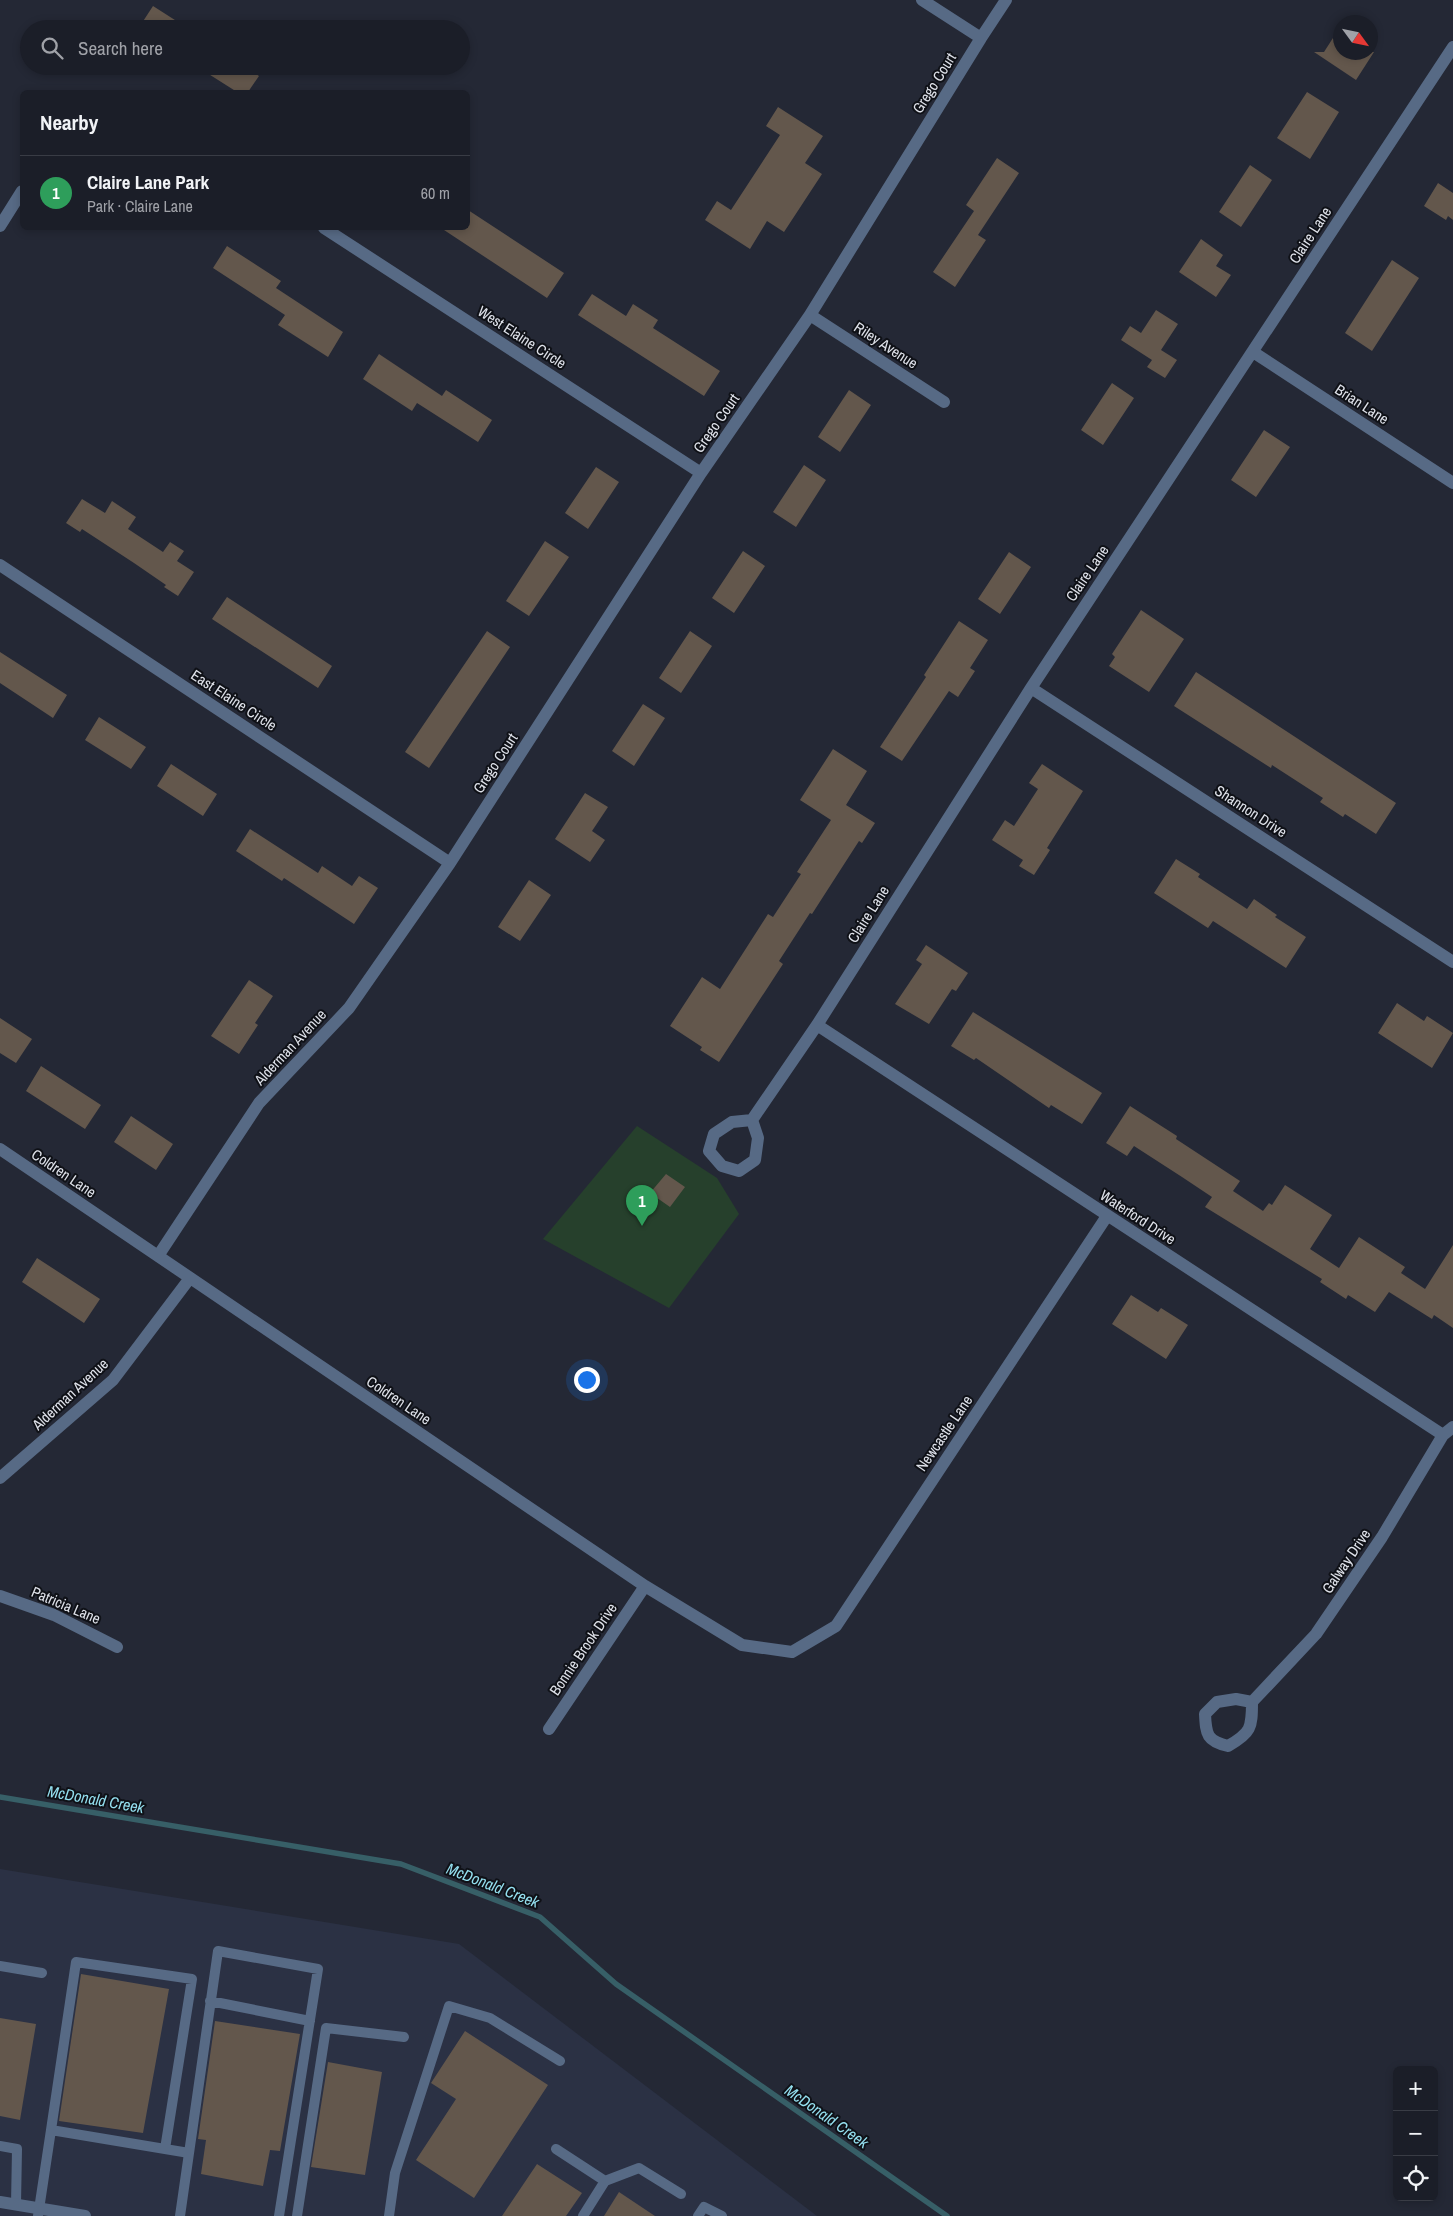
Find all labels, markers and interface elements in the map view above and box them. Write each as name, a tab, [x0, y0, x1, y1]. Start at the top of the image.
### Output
north arrow	[1333, 15, 1378, 60]
search box	[20, 20, 470, 75]
icon: search	[38, 34, 66, 62]
text: Search here	[78, 35, 163, 61]
street label: Grego Court	[907, 48, 961, 117]
text: Nearby	[40, 108, 98, 137]
text: Claire Lane Park	[87, 169, 209, 195]
text: 1	[52, 182, 60, 204]
text: 60 m	[421, 182, 450, 204]
text: Park · Claire Lane	[87, 195, 193, 217]
street label: Claire Lane	[1284, 202, 1336, 267]
street label: West Elaine Circle	[474, 301, 570, 374]
street label: Riley Avenue	[850, 317, 922, 374]
street label: Brian Lane	[1331, 379, 1393, 429]
street label: Grego Court	[688, 389, 744, 457]
street label: Claire Lane	[1061, 541, 1114, 605]
street label: East Elaine Circle	[187, 664, 281, 736]
street label: Grego Court	[468, 728, 523, 797]
street label: Shannon Drive	[1211, 780, 1291, 842]
street label: Claire Lane	[842, 881, 894, 947]
street label: Alderman Avenue	[249, 1004, 331, 1090]
street label: Coldren Lane	[28, 1144, 101, 1202]
pin: 1	[626, 1185, 658, 1226]
street label: Waterford Drive	[1096, 1185, 1180, 1249]
street label: Alderman Avenue	[27, 1353, 113, 1435]
your location	[574, 1367, 600, 1393]
street label: Coldren Lane	[363, 1371, 436, 1429]
street label: Newcastle Lane	[911, 1391, 977, 1475]
street label: Galway Drive	[1317, 1524, 1375, 1597]
street label: Patricia Lane	[28, 1581, 104, 1629]
street label: Bonnie Brook Drive	[544, 1599, 622, 1699]
water label: McDonald Creek	[46, 1780, 146, 1818]
water label: McDonald Creek	[443, 1857, 543, 1913]
map controls	[1393, 2066, 1438, 2201]
button: +	[1393, 2066, 1438, 2111]
water label: McDonald Creek	[781, 2079, 874, 2153]
button: −	[1393, 2111, 1438, 2156]
button: locate	[1393, 2156, 1438, 2201]

